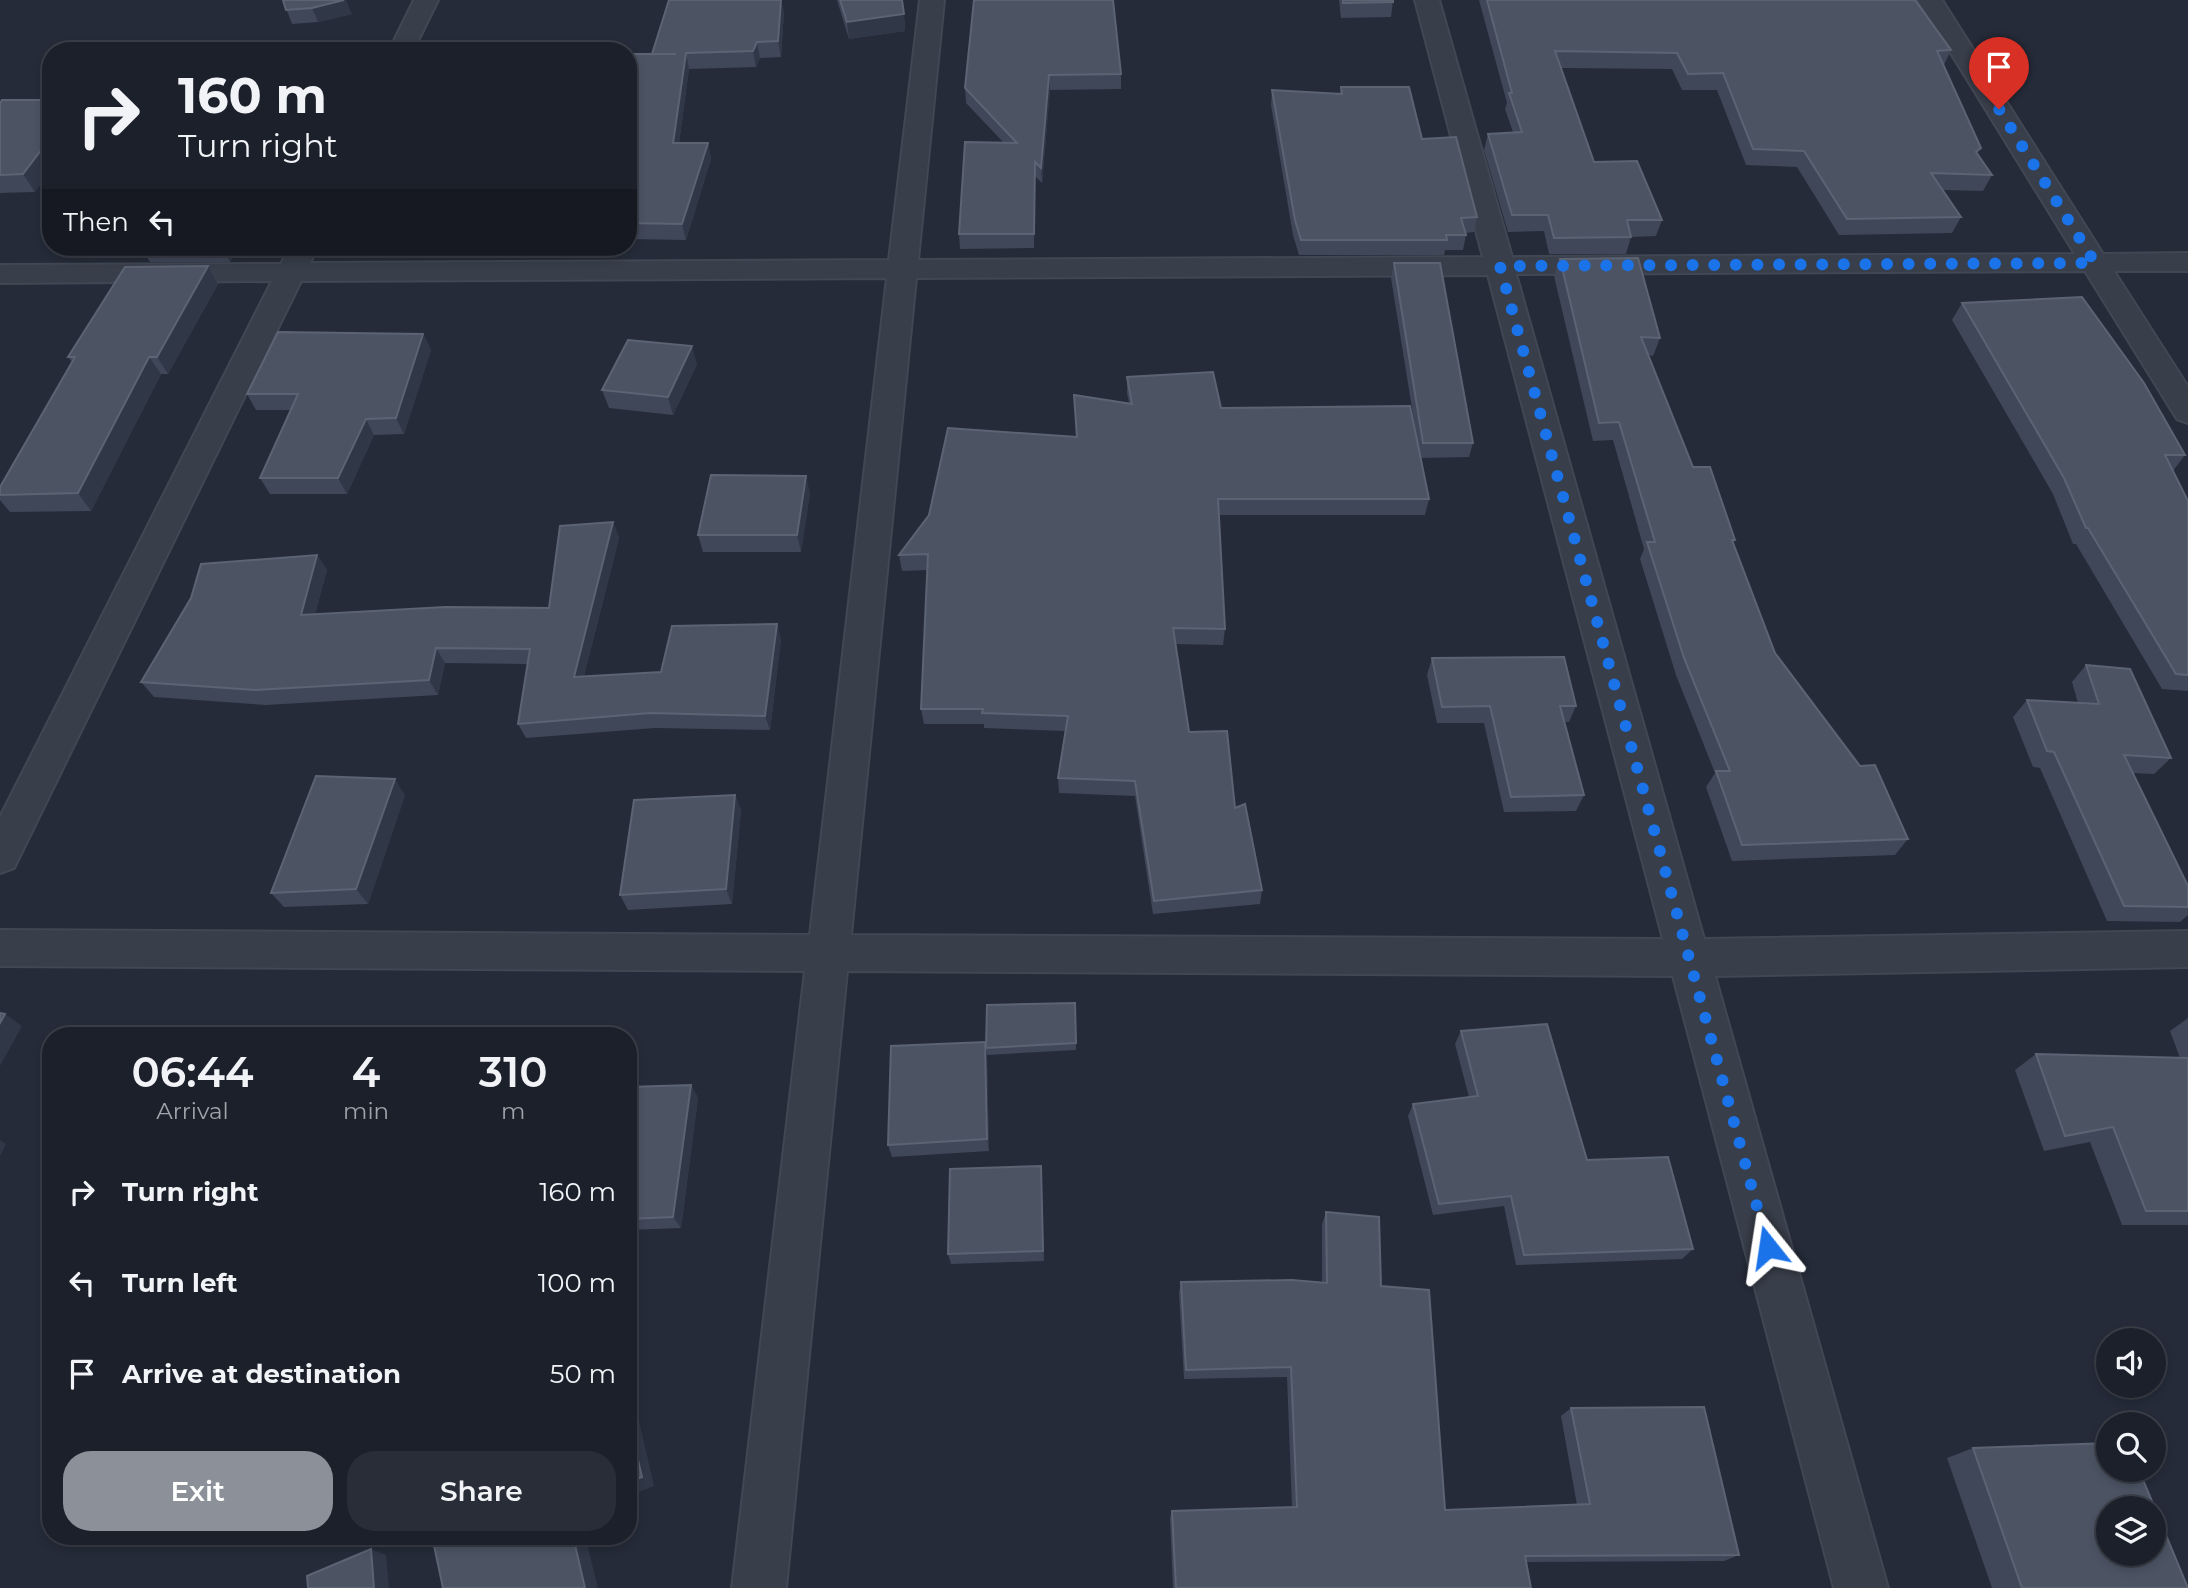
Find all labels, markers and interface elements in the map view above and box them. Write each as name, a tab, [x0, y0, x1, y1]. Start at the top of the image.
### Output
pin	[1969, 37, 2029, 109]
icon: arrive	[1980, 48, 2018, 86]
text: 160 m	[178, 66, 327, 125]
icon: right	[63, 70, 154, 161]
text: Turn right	[178, 126, 338, 165]
icon: left	[143, 203, 181, 241]
text: Then	[63, 206, 129, 238]
text: 06:44	[132, 1046, 253, 1098]
text: 4	[352, 1046, 380, 1098]
text: 310	[479, 1046, 547, 1098]
text: Arrival	[156, 1097, 229, 1125]
text: min	[343, 1097, 389, 1125]
text: m	[501, 1097, 525, 1125]
icon: right	[63, 1173, 101, 1211]
text: Turn right	[122, 1176, 258, 1208]
text: 160 m	[539, 1176, 616, 1208]
position arrow	[1731, 1210, 1805, 1284]
icon: left	[63, 1264, 101, 1302]
text: Turn left	[122, 1267, 238, 1299]
text: 100 m	[538, 1267, 616, 1299]
map controls	[2096, 1328, 2166, 1566]
button: sound	[2096, 1328, 2166, 1398]
icon: arrive	[63, 1355, 101, 1393]
text: Arrive at destination	[122, 1358, 401, 1390]
text: 50 m	[550, 1358, 616, 1390]
button: search	[2096, 1412, 2166, 1482]
button: Exit	[63, 1451, 333, 1531]
button: Share	[347, 1451, 616, 1531]
button: layers	[2096, 1496, 2166, 1566]

